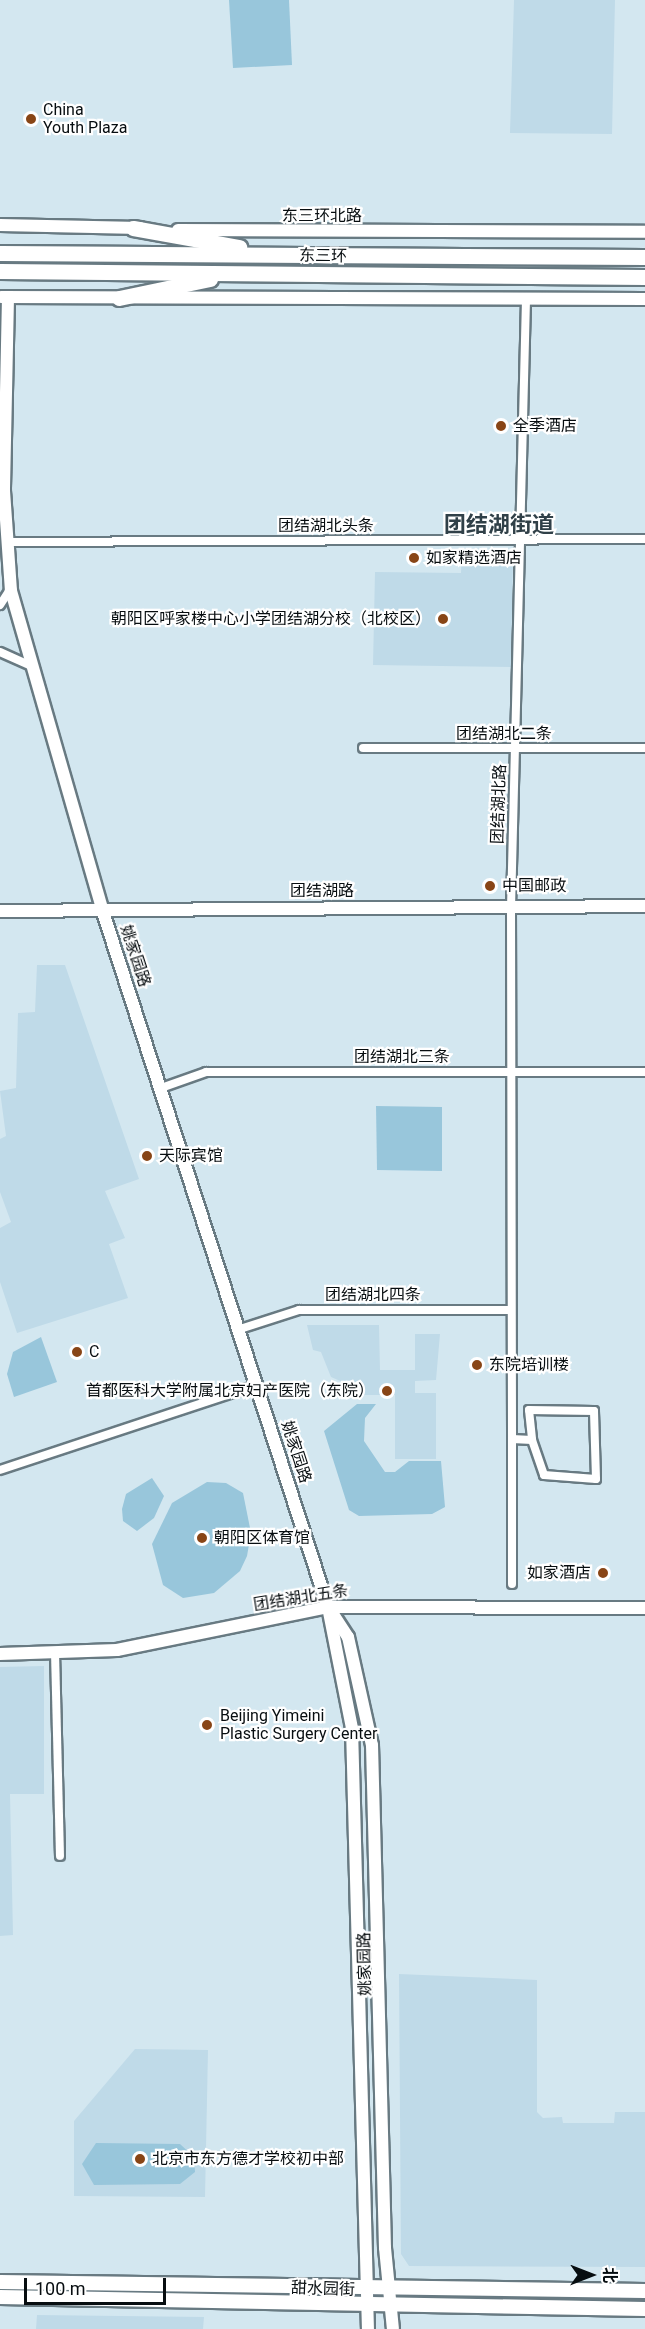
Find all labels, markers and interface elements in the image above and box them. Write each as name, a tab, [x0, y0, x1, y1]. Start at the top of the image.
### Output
place label: China Youth Plaza	[43, 100, 127, 138]
marker: China Youth Plaza	[24, 112, 38, 126]
street label: 东三环北路	[282, 206, 362, 226]
street label: 东三环	[299, 246, 347, 266]
place label: 全季酒店	[513, 416, 577, 436]
marker: 全季酒店	[494, 419, 508, 433]
district label: 团结湖街道	[444, 512, 554, 538]
street label: 团结湖北头条	[278, 516, 374, 536]
place label: 如家精选酒店	[426, 548, 522, 568]
marker: 如家精选酒店	[407, 551, 421, 565]
place label: 朝阳区呼家楼中心小学团结湖分校（北校区）	[111, 609, 431, 629]
marker: 朝阳区呼家楼中心小学团结湖分校（北校区）	[436, 612, 450, 626]
street label: 团结湖北二条	[456, 724, 552, 744]
street label: 团结湖北路	[488, 764, 510, 844]
place label: 中国邮政	[502, 876, 566, 896]
marker: 中国邮政	[483, 879, 497, 893]
street label: 团结湖路	[290, 881, 354, 901]
street label: 姚家园路	[116, 923, 154, 989]
street label: 团结湖北三条	[354, 1047, 450, 1067]
place label: 天际宾馆	[159, 1146, 223, 1166]
marker: 天际宾馆	[140, 1149, 154, 1163]
street label: 团结湖北四条	[325, 1285, 421, 1305]
place label: C	[89, 1342, 99, 1362]
marker: C	[70, 1345, 84, 1359]
place label: 东院培训楼	[489, 1355, 569, 1375]
marker: 东院培训楼	[470, 1358, 484, 1372]
place label: 首都医科大学附属北京妇产医院（东院）	[86, 1381, 374, 1401]
marker: 首都医科大学附属北京妇产医院（东院）	[378, 1382, 396, 1400]
street label: 姚家园路	[277, 1419, 315, 1485]
place label: 朝阳区体育馆	[214, 1528, 310, 1548]
marker: 朝阳区体育馆	[195, 1531, 209, 1545]
place label: 如家酒店	[527, 1563, 591, 1583]
marker: 如家酒店	[596, 1566, 610, 1580]
street label: 团结湖北五条	[252, 1581, 350, 1615]
place label: Beijing Yimeini Plastic Surgery Center	[220, 1706, 377, 1744]
marker: Beijing Yimeini Plastic Surgery Center	[198, 1716, 216, 1734]
street label: 姚家园路	[355, 1932, 375, 1996]
place label: 北京市东方德才学校初中部	[152, 2149, 344, 2169]
marker: 北京市东方德才学校初中部	[133, 2152, 147, 2166]
north arrow	[561, 2245, 621, 2305]
scale bar	[27, 2266, 170, 2304]
text: 北	[600, 2267, 619, 2283]
text: 100 m	[35, 2278, 86, 2299]
street label: 甜水园街	[291, 2278, 355, 2300]

